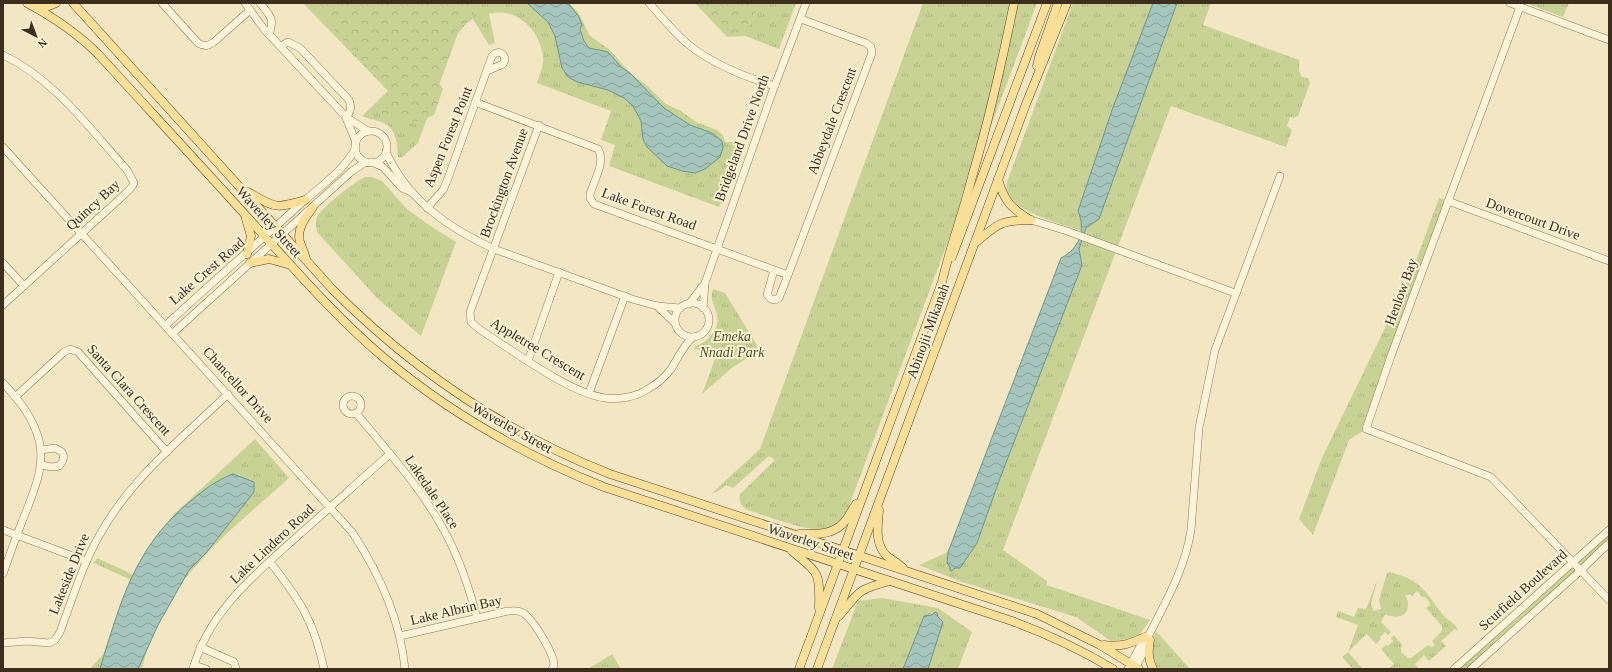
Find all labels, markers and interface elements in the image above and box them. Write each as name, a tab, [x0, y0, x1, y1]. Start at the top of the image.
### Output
north arrow	[16, 16, 56, 56]
text: N	[36, 36, 50, 51]
street label: Abbeydale Crescent	[805, 65, 859, 176]
street label: Bridgeland Drive North	[712, 73, 772, 203]
street label: Aspen Forest Point	[421, 84, 475, 190]
street label: Brockington Avenue	[477, 126, 531, 240]
street label: Quincy Bay	[63, 177, 123, 233]
street label: Waverley Street	[233, 184, 305, 260]
street label: Lake Forest Road	[600, 185, 698, 233]
street label: Dovercourt Drive	[1484, 195, 1582, 243]
street label: Lake Crest Road	[167, 234, 247, 308]
street label: Henlow Bay	[1382, 256, 1420, 328]
street label: Abinojii Mikanah	[904, 281, 952, 381]
street label: Appletree Crescent	[488, 315, 588, 383]
park label: Emeka Nnadi Park	[699, 329, 765, 360]
street label: Santa Clara Crescent	[84, 341, 174, 439]
street label: Chancellor Drive	[200, 344, 276, 426]
street label: Waverley Street	[469, 400, 555, 456]
street label: Lakedale Place	[402, 453, 462, 531]
street label: Lake Lindero Road	[227, 501, 317, 587]
street label: Waverley Street	[766, 521, 856, 563]
street label: Lakeside Drive	[46, 531, 92, 617]
street label: Scurfield Boulevard	[1476, 547, 1570, 633]
street label: Lake Albrin Bay	[409, 592, 503, 628]

